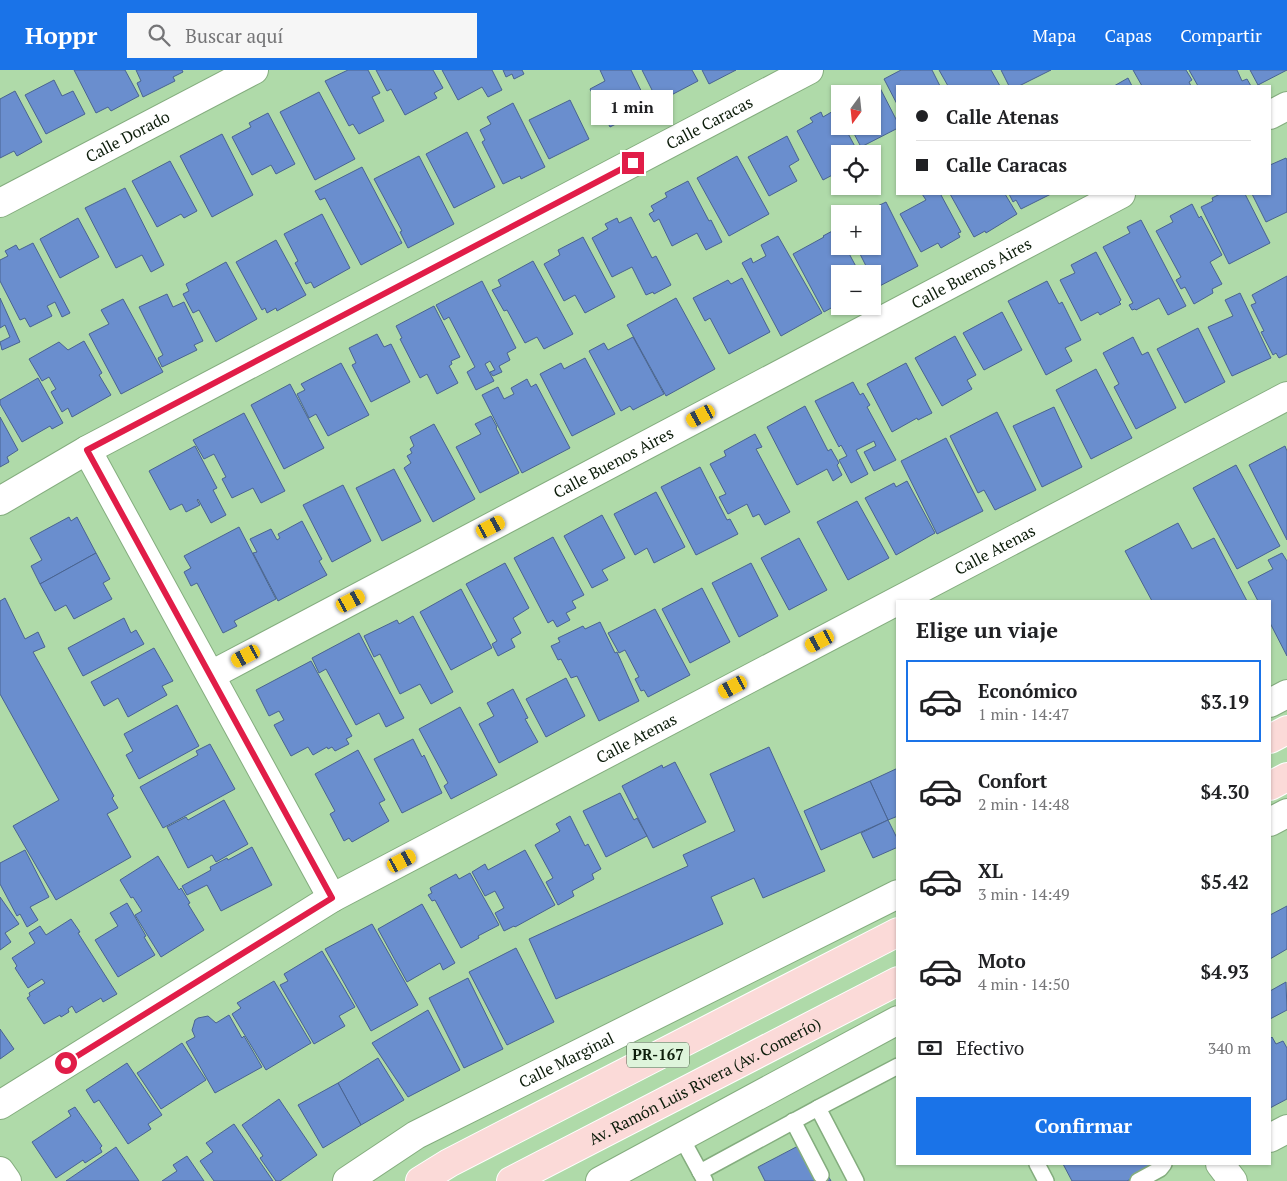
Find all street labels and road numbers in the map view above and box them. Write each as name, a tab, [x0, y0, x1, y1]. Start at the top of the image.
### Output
street label: Calle Caracas	[662, 91, 757, 154]
street label: Calle Dorado	[82, 105, 174, 167]
street label: Calle Buenos Aires	[907, 232, 1035, 314]
street label: Calle Buenos Aires	[549, 422, 677, 503]
street label: Calle Atenas	[951, 519, 1039, 580]
street label: Calle Atenas	[592, 708, 681, 768]
street label: Av. Ramón Luis Rivera (Av. Comerío)	[585, 1012, 825, 1150]
street label: Calle Marginal	[515, 1027, 618, 1093]
road number: PR-167	[627, 1042, 689, 1068]

